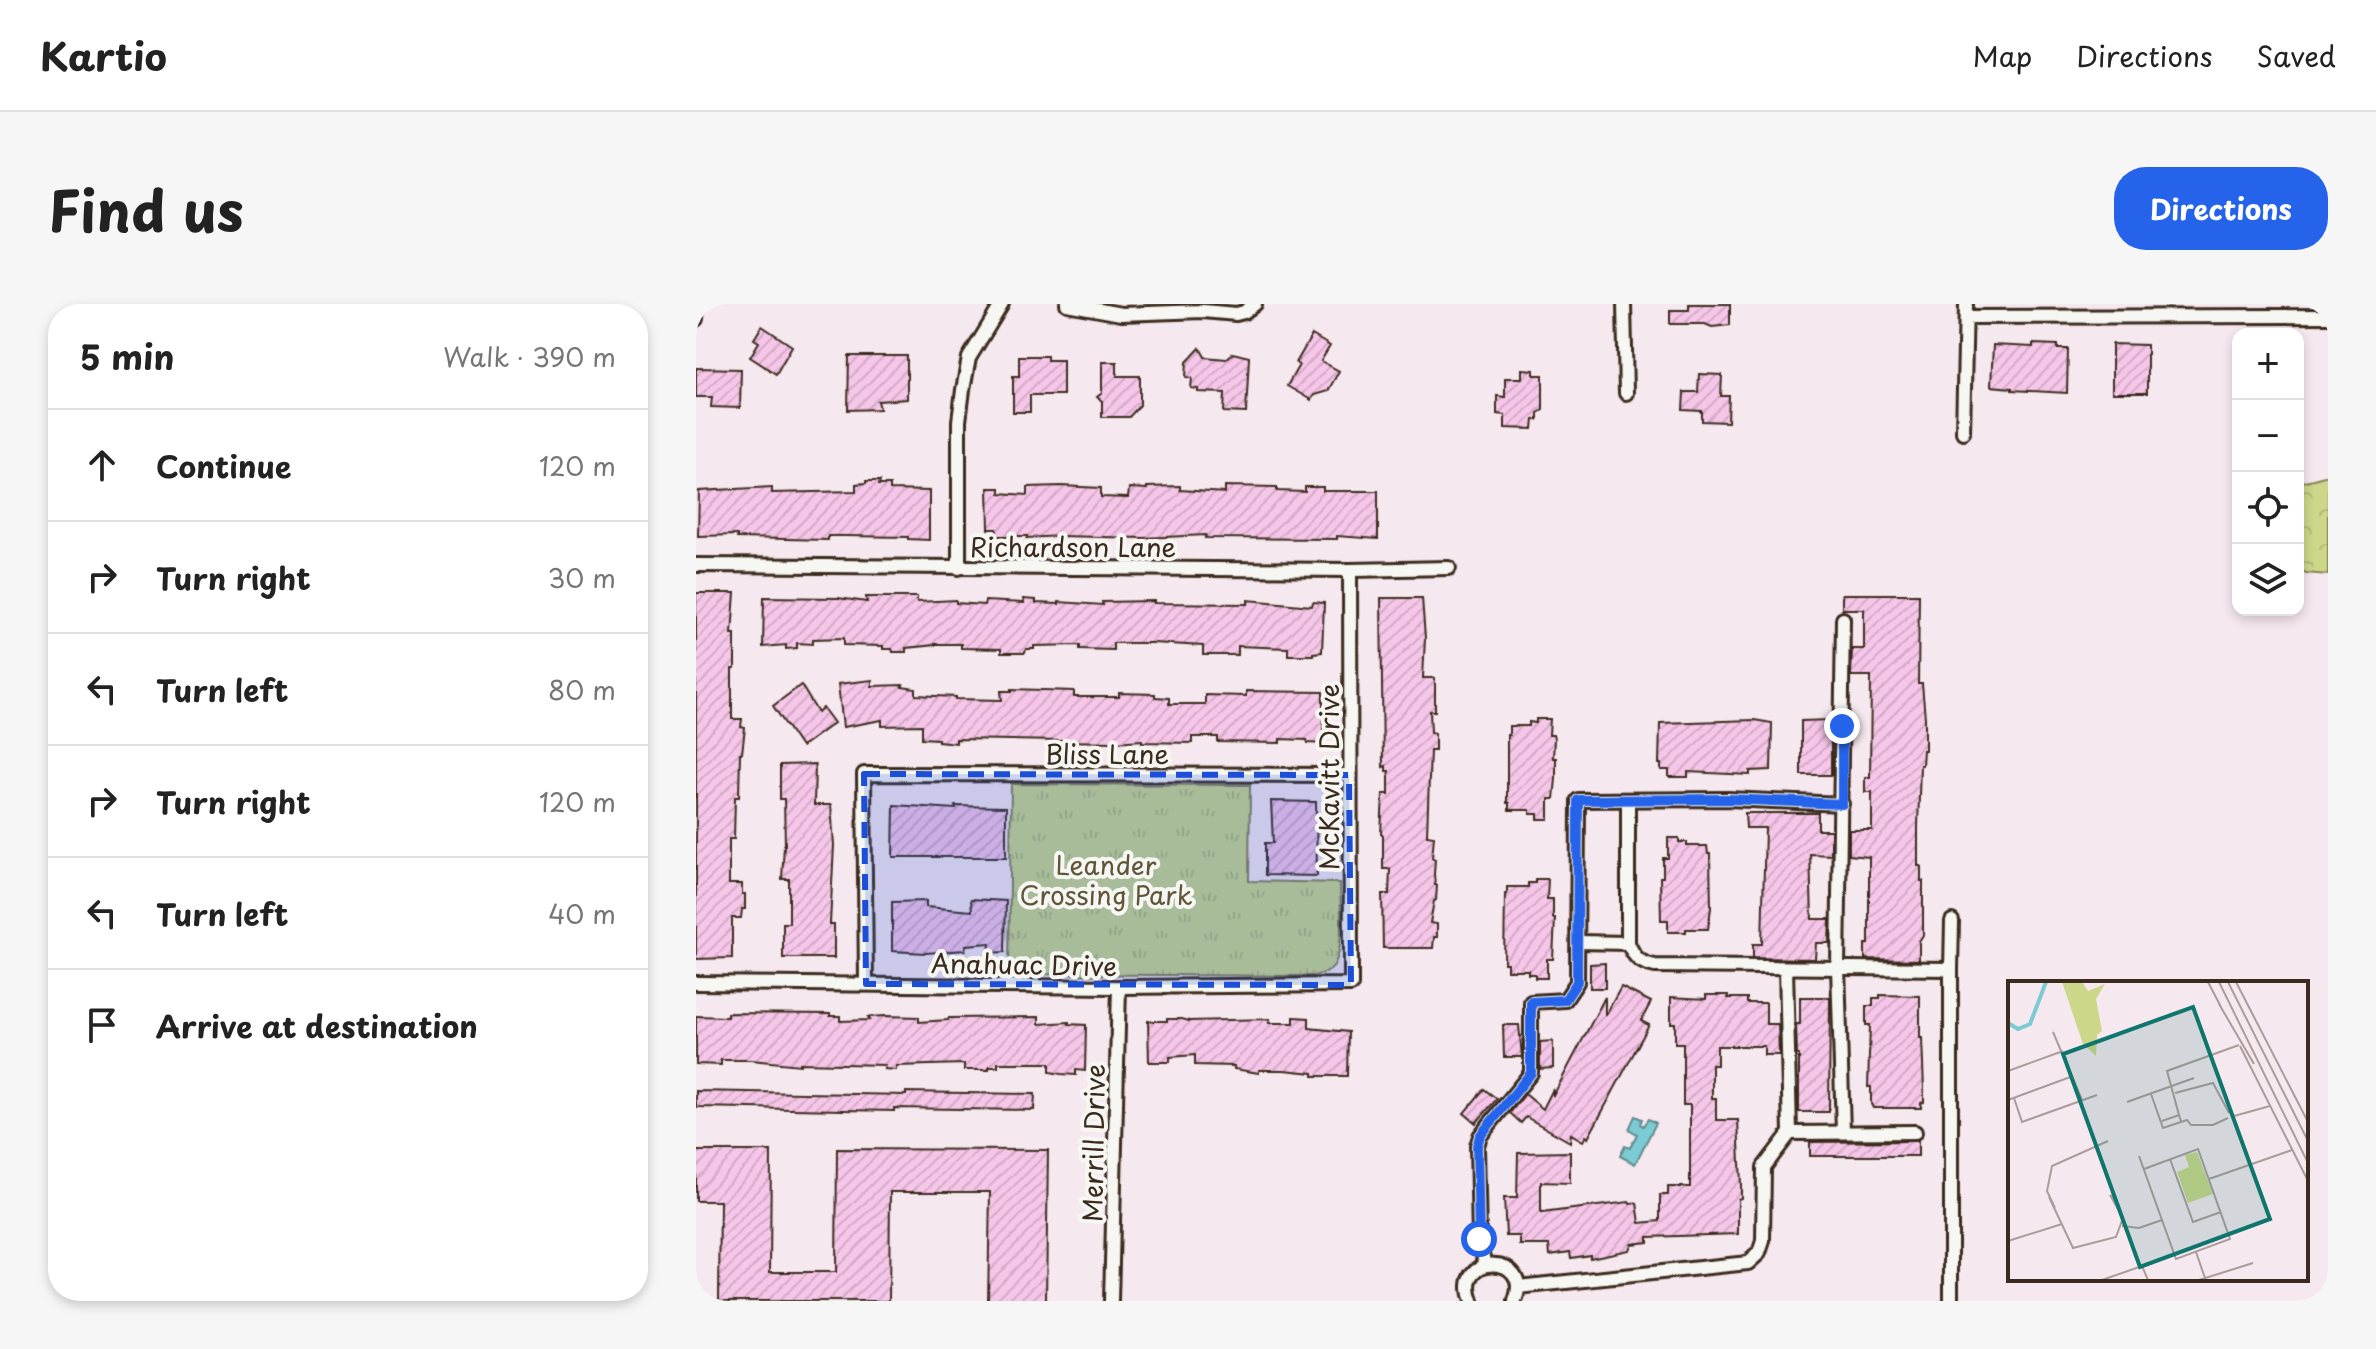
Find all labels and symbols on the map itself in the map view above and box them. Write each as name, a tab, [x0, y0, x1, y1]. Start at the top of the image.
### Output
street label: Richardson Lane	[970, 527, 1176, 566]
street label: McKavitt Drive	[1309, 684, 1348, 870]
route end	[1824, 708, 1860, 744]
street label: Bliss Lane	[1045, 734, 1169, 773]
park label: Leander Crossing Park	[1019, 845, 1193, 914]
street label: Anahuac Drive	[931, 943, 1117, 985]
inset map	[2008, 981, 2308, 1281]
street label: Merrill Drive	[1072, 1064, 1114, 1222]
route start	[1461, 1221, 1497, 1257]

